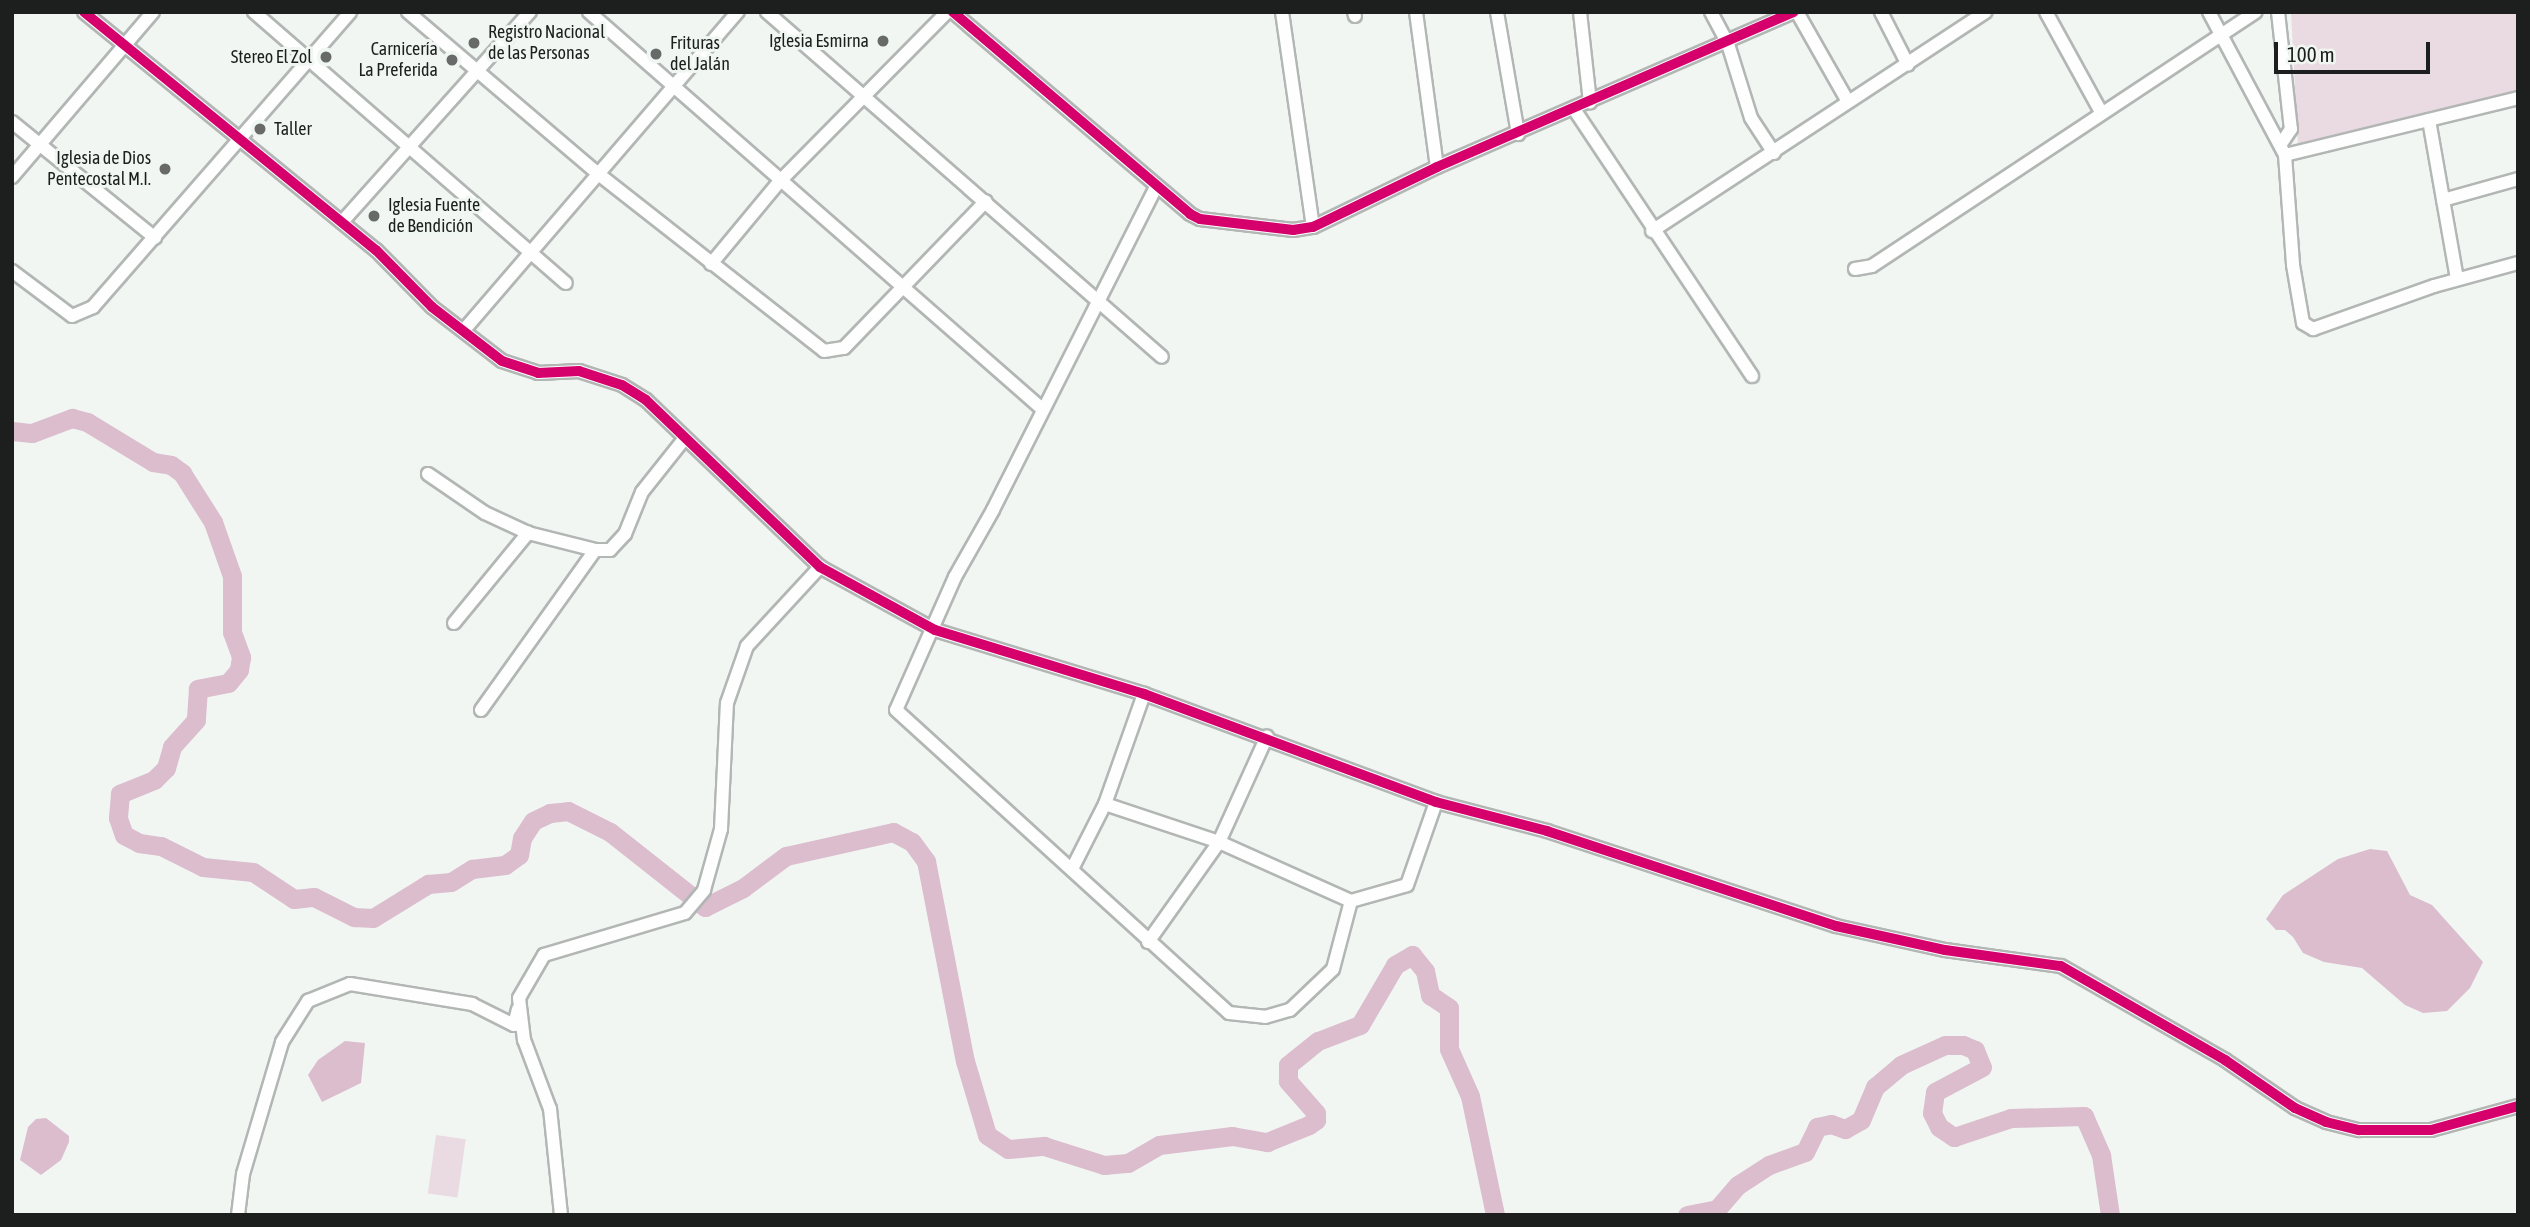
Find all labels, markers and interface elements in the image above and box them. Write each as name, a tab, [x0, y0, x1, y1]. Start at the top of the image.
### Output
place label: Registro Nacional de las Personas	[488, 22, 605, 64]
scale bar	[2278, 28, 2434, 72]
place label: Iglesia Esmirna	[769, 30, 869, 52]
place label: Frituras del Jalán	[670, 33, 730, 76]
marker: Iglesia Esmirna	[875, 33, 891, 49]
marker: Registro Nacional de las Personas	[466, 35, 482, 51]
place label: Carnicería La Preferida	[358, 39, 438, 82]
text: 100 m	[2287, 42, 2335, 66]
place label: Stereo El Zol	[231, 46, 312, 68]
marker: Frituras del Jalán	[648, 46, 664, 62]
marker: Stereo El Zol	[318, 49, 334, 65]
marker: Carnicería La Preferida	[444, 52, 460, 68]
place label: Taller	[274, 118, 312, 140]
marker: Taller	[252, 121, 268, 137]
place label: Iglesia de Dios Pentecostal M.I.	[47, 148, 151, 190]
marker: Iglesia de Dios Pentecostal M.I.	[157, 161, 173, 177]
place label: Iglesia Fuente de Bendición	[388, 195, 480, 238]
marker: Iglesia Fuente de Bendición	[366, 208, 382, 224]

